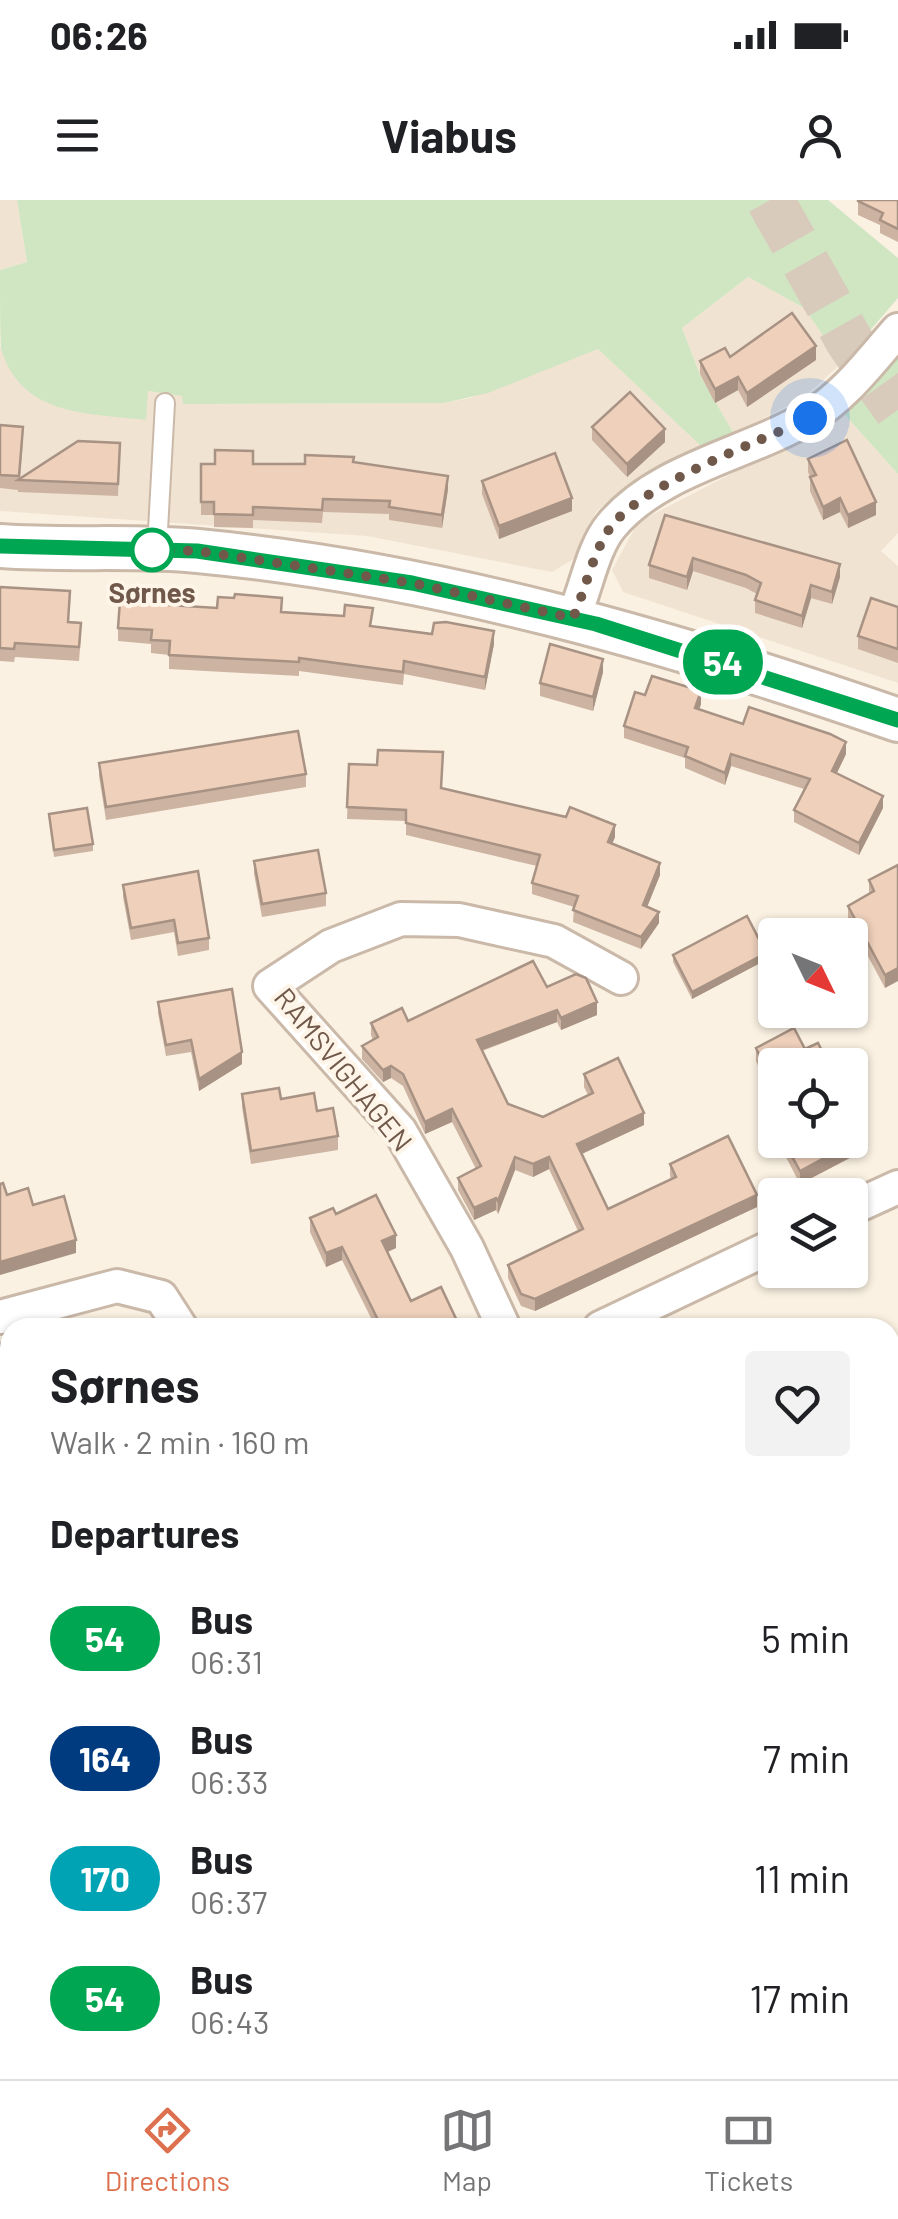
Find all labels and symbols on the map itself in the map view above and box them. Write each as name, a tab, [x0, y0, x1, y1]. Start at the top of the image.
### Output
your location	[785, 393, 835, 443]
marker: Sørnes	[131, 529, 173, 571]
place label: Sørnes	[108, 575, 196, 609]
line badge: 54	[678, 630, 768, 694]
north arrow	[758, 918, 868, 1028]
street label: RAMSVIGHAGEN	[268, 980, 420, 1158]

